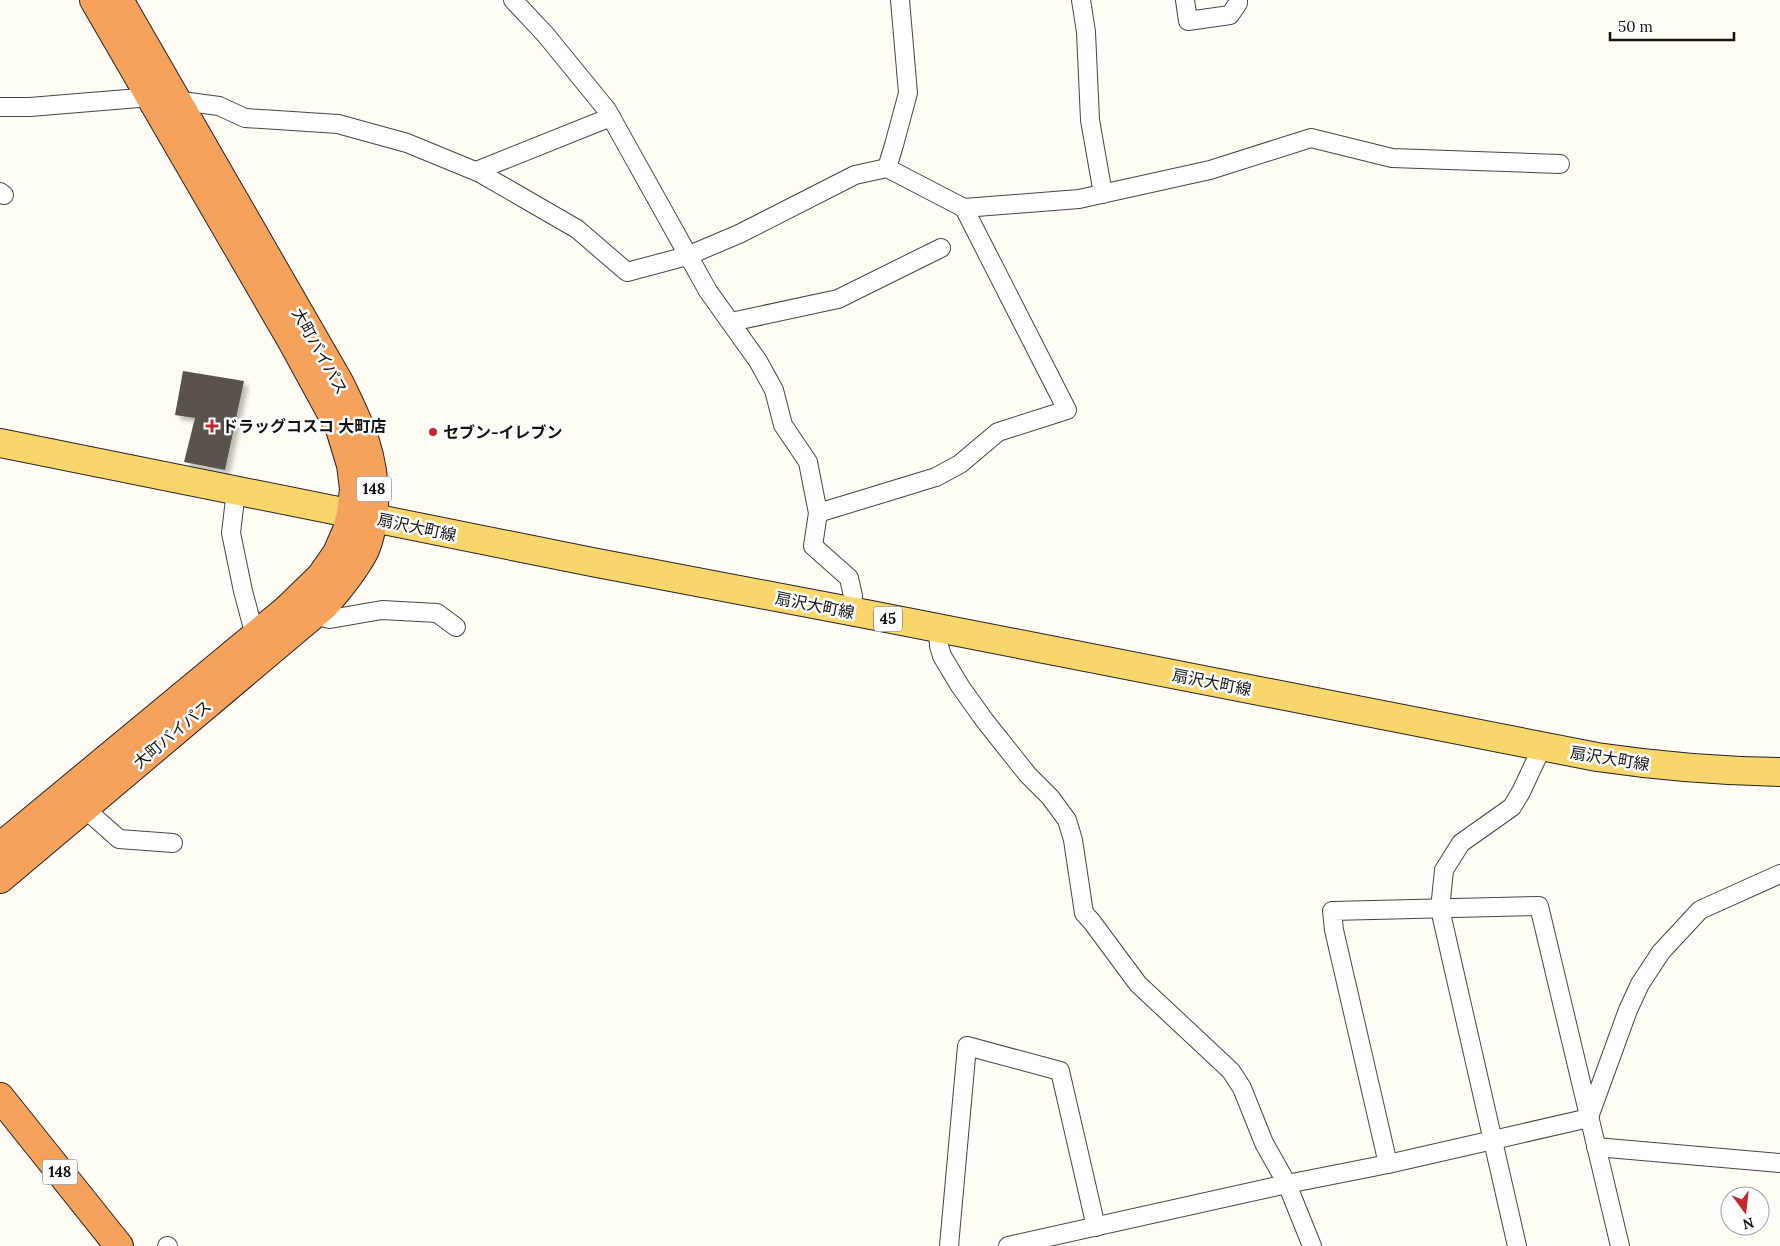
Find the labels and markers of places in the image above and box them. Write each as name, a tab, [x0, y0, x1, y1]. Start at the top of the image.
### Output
place label: ドラッグコスコ 大町店	[222, 416, 386, 436]
marker: ドラッグコスコ 大町店	[206, 420, 218, 432]
place label: セブン-イレブン	[443, 422, 563, 442]
marker: セブン-イレブン	[427, 426, 439, 438]

